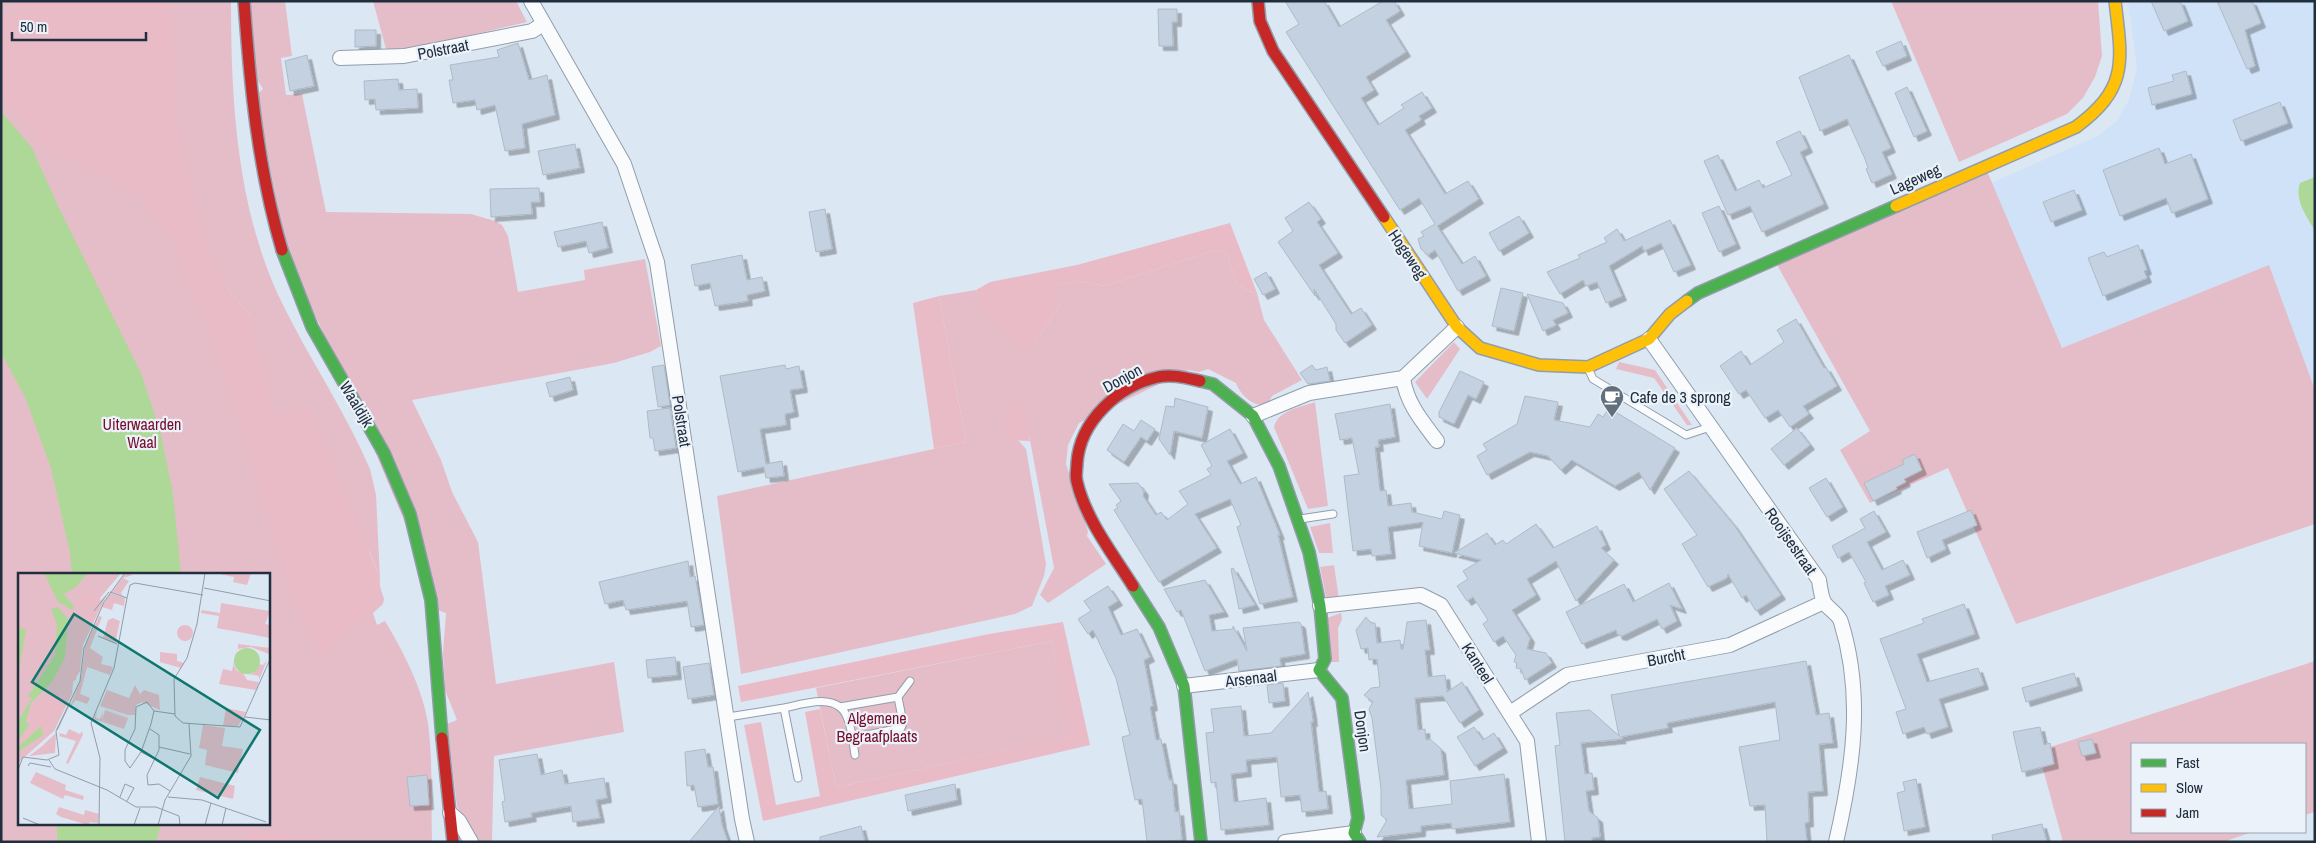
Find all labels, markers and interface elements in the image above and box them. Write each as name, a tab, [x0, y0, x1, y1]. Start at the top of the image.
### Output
scale bar	[12, 10, 146, 42]
text: 50 m	[20, 16, 47, 37]
street label: Polstraat	[415, 33, 471, 65]
street label: Lageweg	[1886, 158, 1944, 200]
street label: Hogeweg	[1383, 225, 1433, 284]
street label: Donjon	[1098, 358, 1146, 398]
street label: Waaldijk	[335, 377, 379, 431]
cafe icon: Cafe de 3 sprong	[1599, 384, 1625, 418]
place label: Cafe de 3 sprong	[1630, 386, 1731, 408]
street label: Polstraat	[667, 394, 697, 449]
park label: Uiterwaarden Waal	[103, 413, 181, 453]
street label: Rooijsestraat	[1760, 503, 1822, 579]
inset map	[18, 573, 270, 826]
street label: Kanteel	[1457, 638, 1499, 688]
street label: Burcht	[1645, 643, 1687, 671]
street label: Arsenaal	[1223, 664, 1278, 692]
park label: Algemene Begraafplaats	[837, 707, 917, 747]
street label: Donjon	[1349, 709, 1377, 753]
legend	[2131, 743, 2306, 833]
text: Fast	[2176, 752, 2200, 773]
text: Slow	[2176, 777, 2203, 798]
text: Jam	[2176, 802, 2199, 823]

